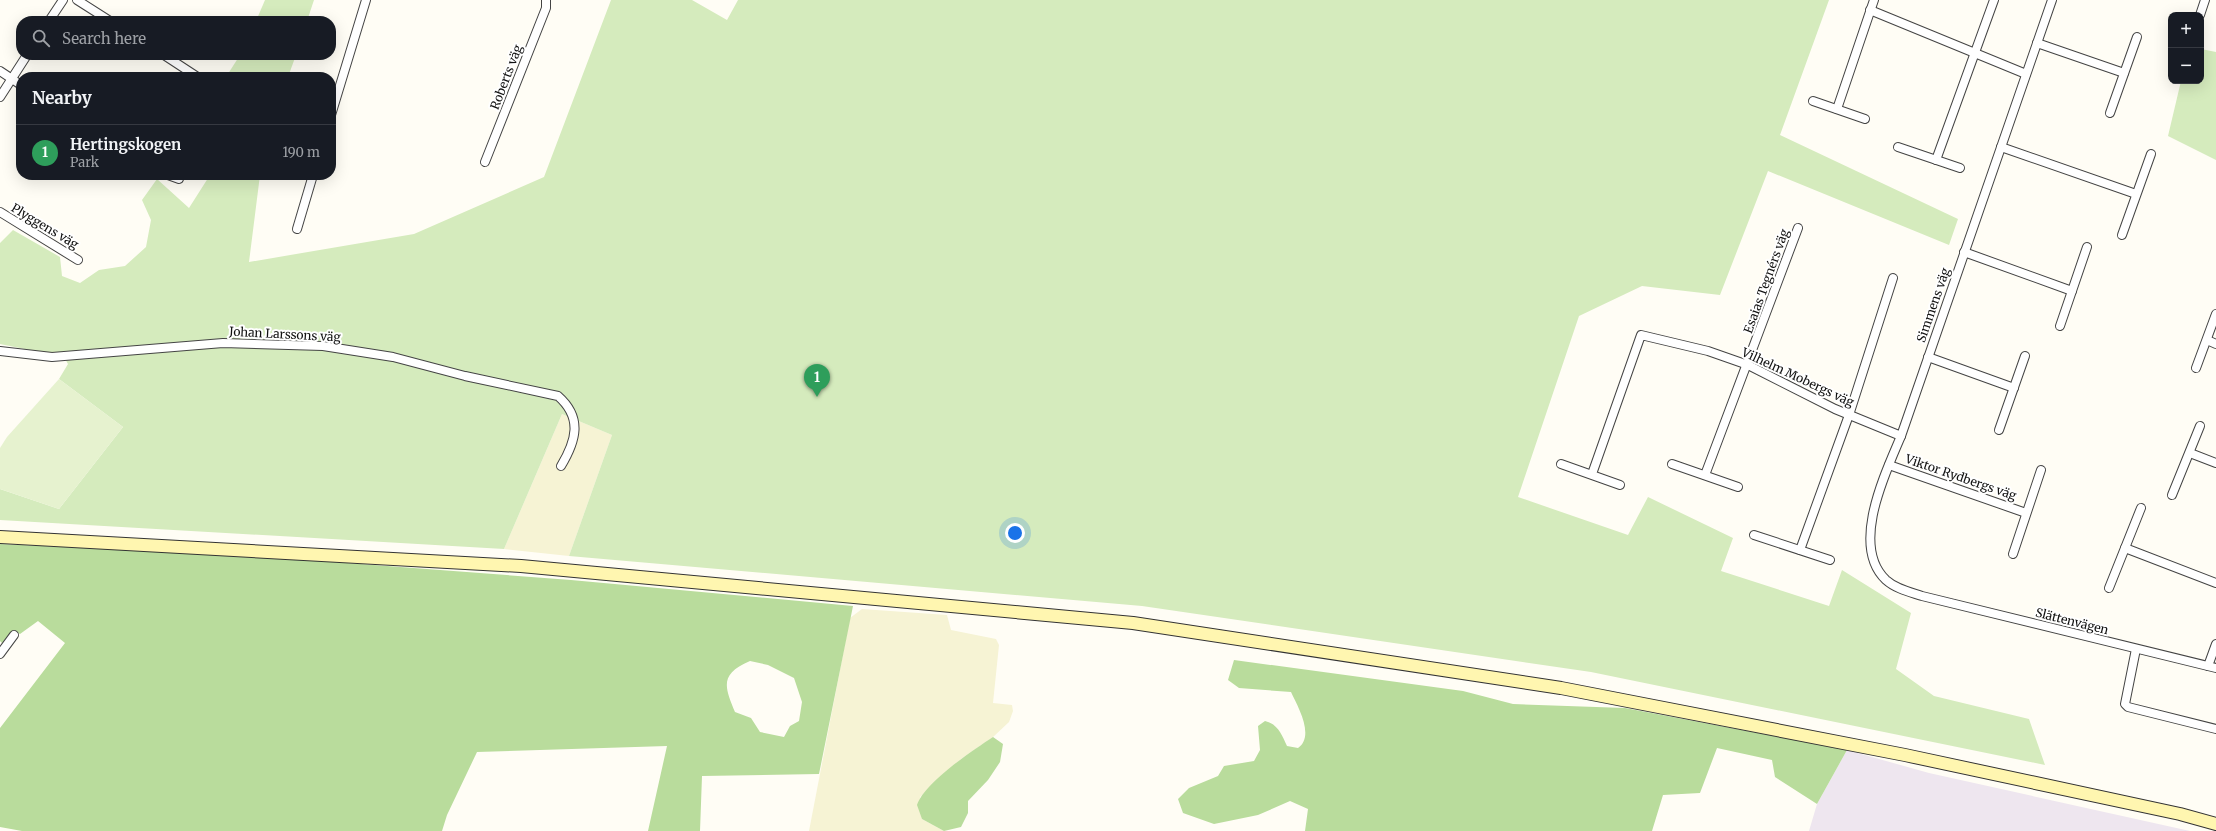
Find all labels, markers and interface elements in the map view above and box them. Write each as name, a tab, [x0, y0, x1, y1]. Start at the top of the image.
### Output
map controls	[2168, 12, 2204, 84]
button: +	[2168, 12, 2204, 48]
search box	[16, 16, 336, 60]
icon: search	[30, 27, 52, 49]
text: Search here	[62, 29, 146, 48]
street label: Roberts väg	[487, 42, 526, 112]
button: −	[2168, 48, 2204, 84]
text: Nearby	[32, 87, 92, 109]
text: Hertingskogen	[70, 135, 181, 154]
text: 1	[42, 144, 48, 161]
text: 190 m	[283, 144, 320, 161]
text: Park	[70, 154, 99, 171]
street label: Plyggens väg	[9, 200, 82, 252]
street label: Esaias Tegnérs väg	[1740, 226, 1792, 335]
street label: Simmens väg	[1913, 265, 1953, 344]
street label: Johan Larssons väg	[228, 324, 342, 344]
street label: Vilhelm Mobergs väg	[1739, 344, 1857, 410]
pin: 1	[804, 364, 830, 397]
street label: Viktor Rydbergs väg	[1903, 451, 2019, 503]
your location	[1005, 523, 1025, 543]
street label: Slättenvägen	[2034, 605, 2110, 637]

